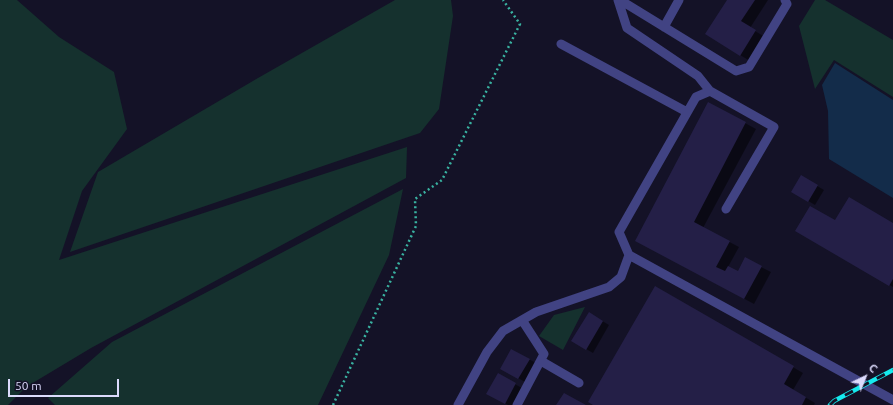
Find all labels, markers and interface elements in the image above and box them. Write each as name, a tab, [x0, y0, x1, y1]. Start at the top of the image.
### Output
north arrow	[845, 357, 885, 397]
text: С	[867, 361, 880, 375]
scale bar	[10, 371, 121, 397]
text: 50 m	[15, 379, 42, 392]

